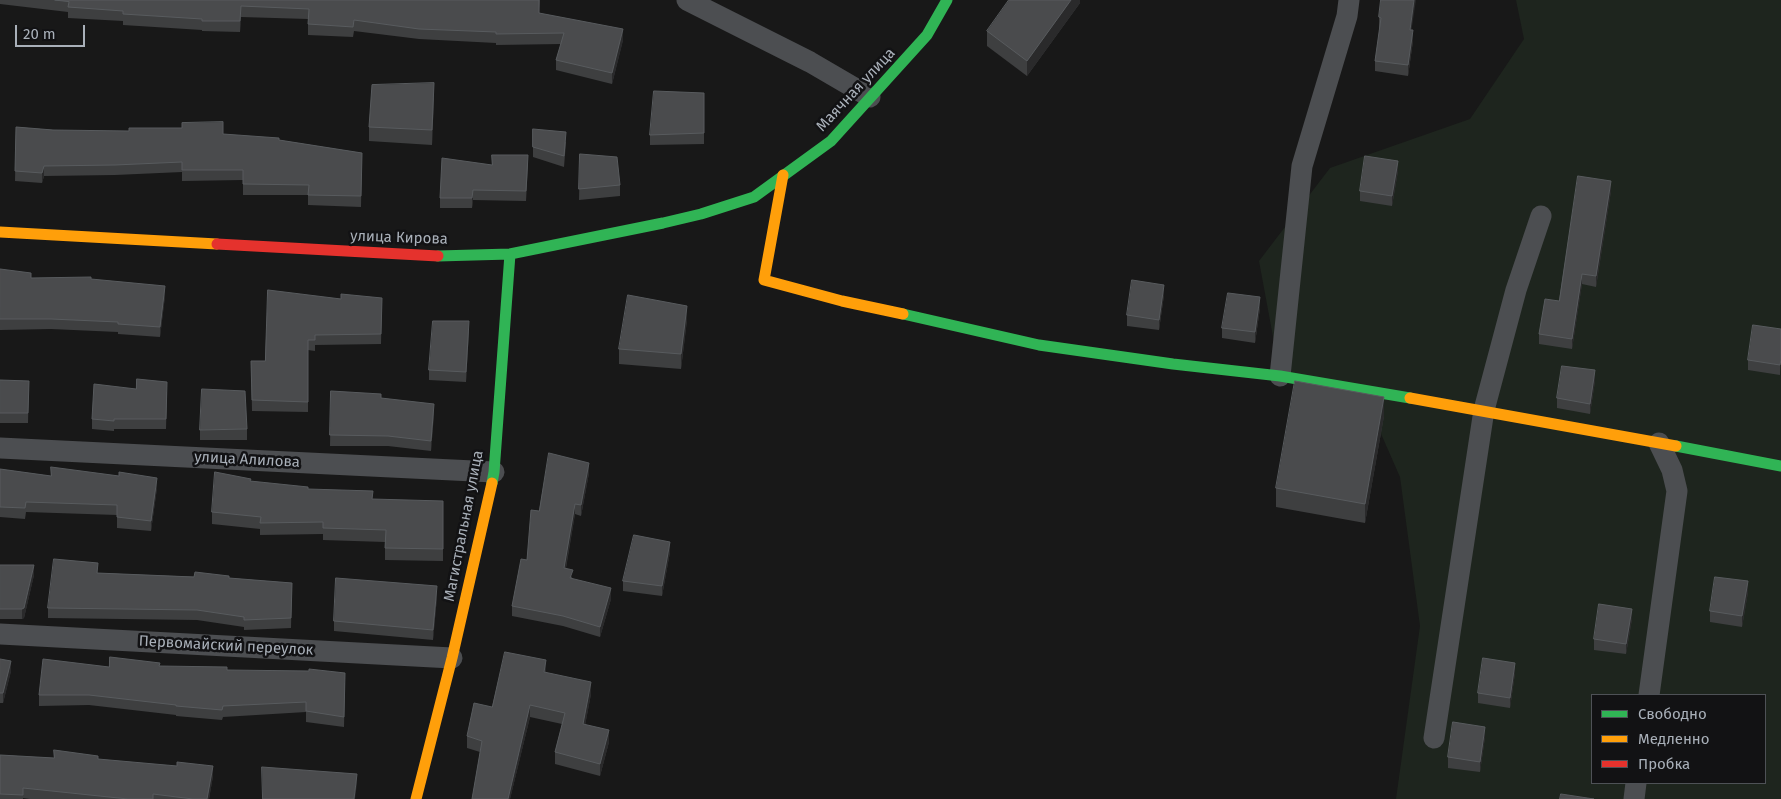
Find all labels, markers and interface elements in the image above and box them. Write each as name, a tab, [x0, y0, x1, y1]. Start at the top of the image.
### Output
scale bar	[18, 15, 88, 47]
text: 20 m	[23, 25, 56, 43]
street label: Маячная улица	[813, 45, 899, 135]
street label: улица Кирова	[350, 227, 448, 249]
street label: улица Алилова	[194, 448, 300, 472]
street label: Магистральная улица	[441, 449, 487, 603]
street label: Первомайский переулок	[138, 632, 314, 660]
legend	[1591, 694, 1766, 784]
text: Свободно	[1638, 705, 1707, 723]
text: Медленно	[1638, 730, 1710, 748]
text: Пробка	[1638, 755, 1690, 773]

